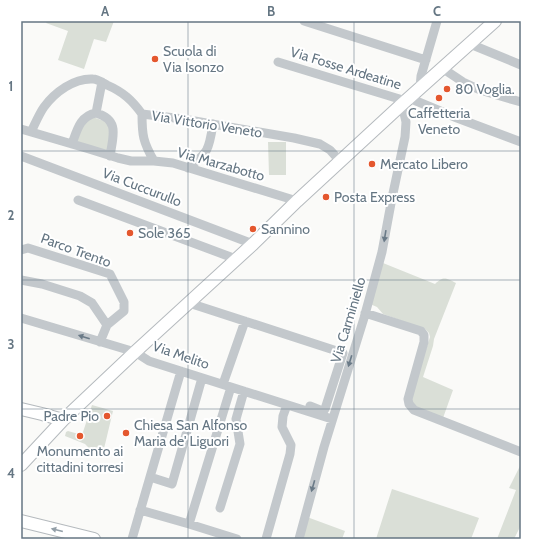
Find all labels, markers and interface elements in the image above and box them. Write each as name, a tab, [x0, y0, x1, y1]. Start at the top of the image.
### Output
text: A	[101, 3, 110, 19]
text: B	[267, 3, 275, 19]
text: C	[433, 3, 441, 19]
place label: Scuola di Via Isonzo	[163, 42, 224, 76]
street label: Via Fosse Ardeatine	[288, 43, 404, 93]
marker: Scuola di Via Isonzo	[150, 54, 160, 64]
text: 1	[9, 78, 13, 94]
place label: 80 Voglia.	[455, 80, 515, 98]
marker: 80 Voglia.	[442, 84, 452, 94]
marker: Caffetteria Veneto	[434, 93, 444, 103]
place label: Caffetteria Veneto	[408, 104, 470, 138]
street label: Via Vittorio Veneto	[150, 106, 264, 142]
street label: Via Marzabotto	[175, 143, 267, 185]
place label: Mercato Libero	[380, 155, 468, 173]
marker: Mercato Libero	[367, 159, 377, 169]
street label: Via Cuccurullo	[100, 164, 185, 211]
place label: Posta Express	[334, 188, 415, 206]
marker: Posta Express	[321, 192, 331, 202]
text: 2	[8, 207, 15, 223]
place label: Sannino	[261, 220, 310, 238]
place label: Sole 365	[138, 224, 191, 242]
marker: Sannino	[248, 224, 258, 234]
marker: Sole 365	[125, 228, 135, 238]
street label: Parco Trento	[38, 229, 114, 271]
one-way arrow	[382, 230, 388, 242]
street label: Via Carminiello	[326, 274, 370, 365]
one-way arrow	[78, 334, 90, 340]
text: 3	[7, 336, 15, 352]
street label: Via Melito	[150, 337, 212, 373]
one-way arrow	[347, 356, 353, 368]
place label: Padre Pio	[44, 407, 99, 425]
marker: Padre Pio	[102, 411, 112, 421]
place label: Chiesa San Alfonso Maria de' Liguori	[134, 416, 248, 450]
marker: Chiesa San Alfonso Maria de' Liguori	[121, 428, 131, 438]
marker: Monumento ai cittadini torresi	[75, 431, 85, 441]
place label: Monumento ai cittadini torresi	[36, 442, 124, 476]
text: 4	[7, 465, 15, 481]
one-way arrow	[310, 480, 316, 492]
one-way arrow	[51, 527, 63, 533]

